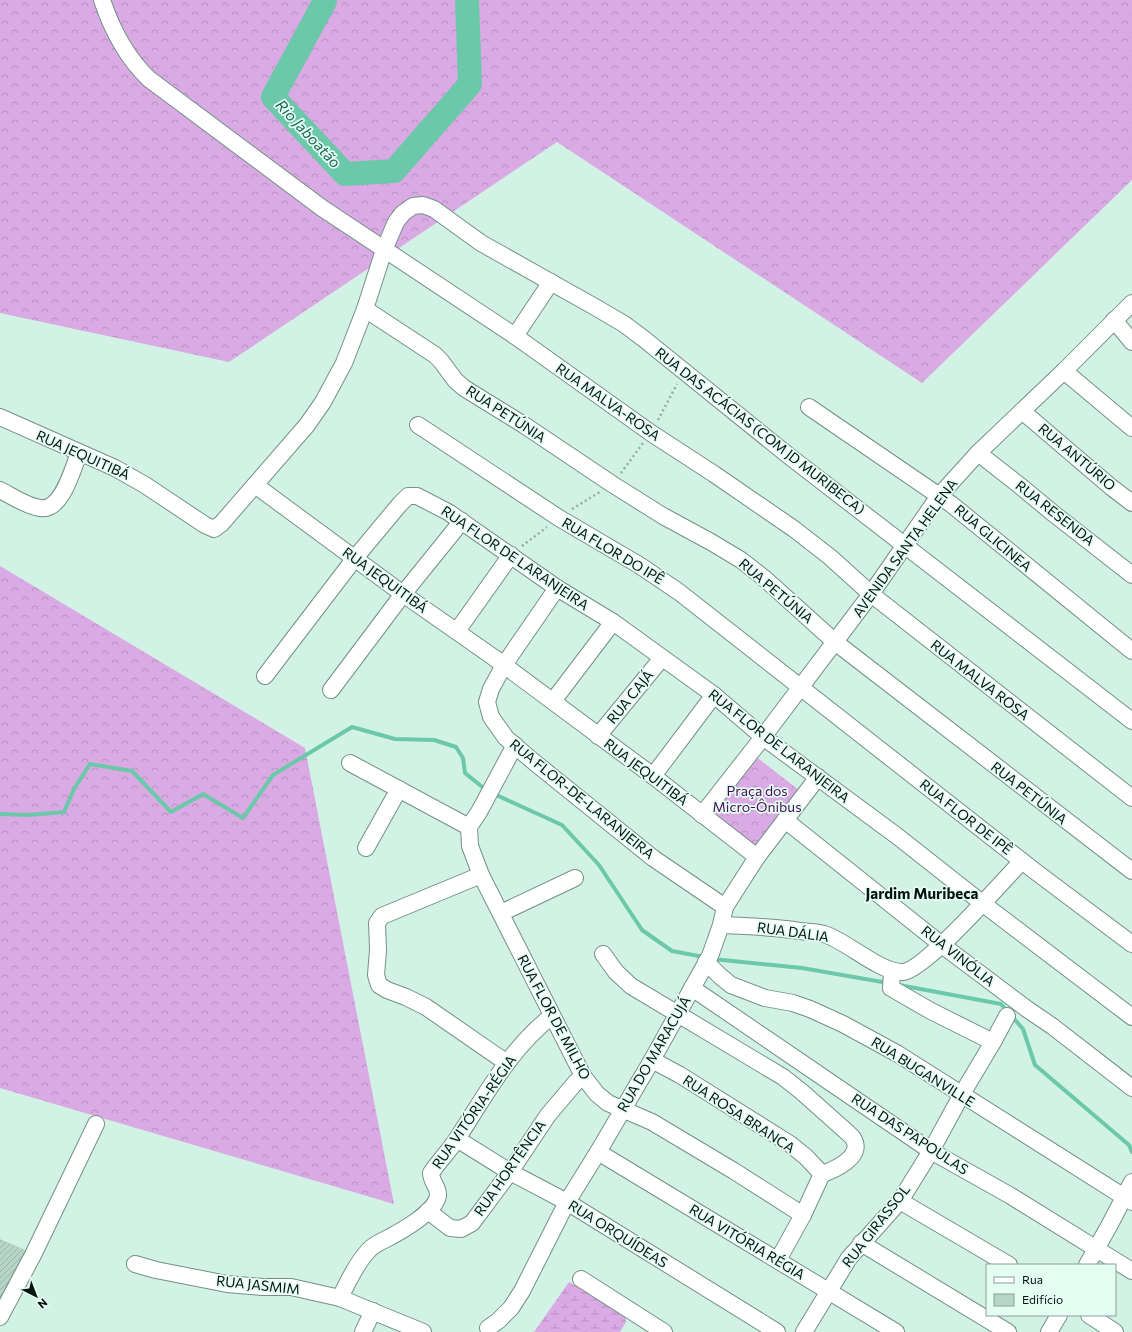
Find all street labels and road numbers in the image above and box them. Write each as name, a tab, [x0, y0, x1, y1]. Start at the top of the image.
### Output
street label: RUA DAS ACÁCIAS (COM JD MURIBECA)	[652, 343, 869, 518]
street label: RUA MALVA-ROSA	[553, 359, 664, 444]
street label: RUA PETÚNIA	[463, 381, 550, 446]
street label: RUA ANTÚRIO	[1035, 419, 1119, 494]
street label: RUA JEQUITIBÁ	[34, 426, 133, 483]
street label: AVENIDA SANTA HELENA	[849, 475, 961, 620]
street label: RUA RESENDA	[1012, 476, 1098, 549]
street label: RUA GLICINEA	[951, 500, 1036, 575]
street label: RUA FLOR DE LARANJEIRA	[438, 502, 593, 614]
street label: RUA FLOR DO IPÊ	[559, 513, 667, 588]
street label: RUA JEQUITIBÁ	[340, 543, 431, 616]
street label: RUA PETÚNIA	[736, 555, 817, 627]
street label: RUA MALVA ROSA	[928, 636, 1033, 724]
street label: RUA CAJÁ	[603, 666, 657, 727]
street label: RUA FLOR DE LARANJEIRA	[705, 685, 854, 806]
street label: RUA JEQUITIBÁ	[601, 734, 692, 809]
street label: RUA FLOR-DE-LARANJEIRA	[507, 735, 658, 862]
street label: RUA PETÚNIA	[988, 758, 1071, 828]
street label: RUA FLOR DE IPÊ	[917, 775, 1016, 858]
street label: RUA DÁLIA	[756, 918, 830, 945]
street label: RUA VINÓLIA	[918, 922, 999, 990]
street label: RUA FLOR DE MILHO	[514, 951, 595, 1082]
street label: RUA DO MARACUJÁ	[613, 993, 694, 1115]
street label: RUA BUGANVILLE	[868, 1033, 978, 1110]
street label: RUA VITÓRIA-RÉGIA	[428, 1051, 519, 1172]
street label: RUA ROSA BRANCA	[680, 1071, 799, 1156]
street label: RUA DAS PAPOULAS	[849, 1089, 972, 1178]
street label: RUA HORTÊNCIA	[470, 1116, 549, 1219]
street label: RUA GIRASSOL	[838, 1181, 913, 1270]
street label: RUA ORQUÍDEAS	[565, 1196, 671, 1271]
street label: RUA VITÓRIA RÉGIA	[686, 1200, 808, 1283]
street label: RUA JASMIM	[215, 1272, 301, 1297]

